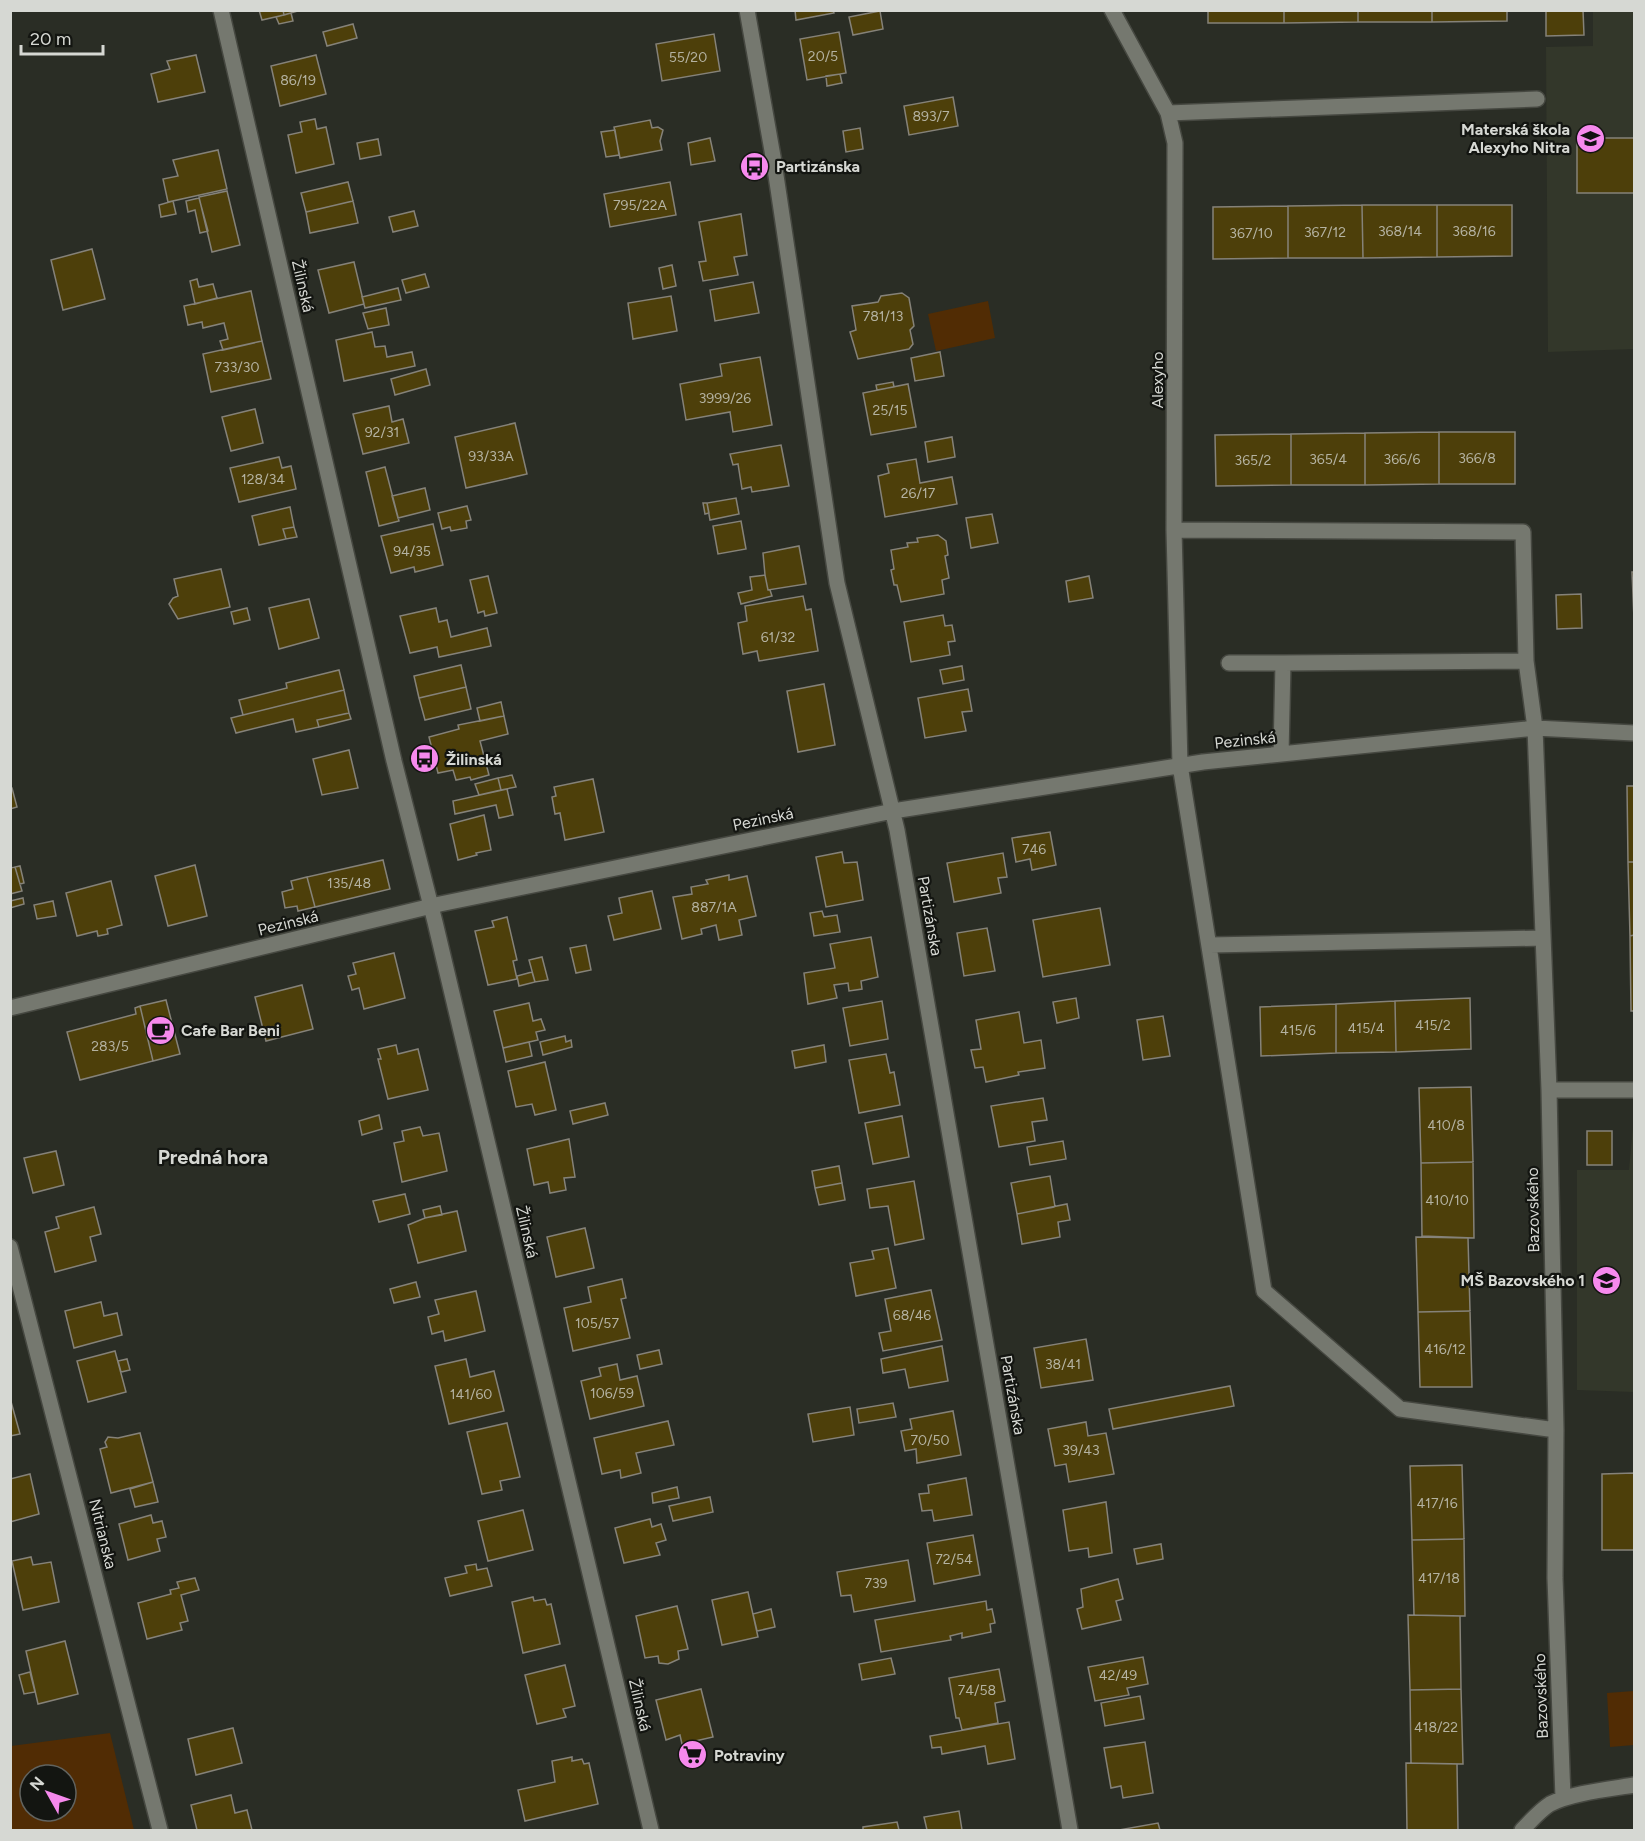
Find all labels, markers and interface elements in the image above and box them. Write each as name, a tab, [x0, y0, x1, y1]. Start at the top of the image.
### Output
scale bar	[21, 18, 104, 56]
text: 20 m	[30, 28, 71, 50]
house number: 20/5	[808, 48, 838, 65]
house number: 55/20	[669, 49, 707, 66]
house number: 86/19	[280, 72, 316, 89]
house number: 893/7	[912, 108, 950, 125]
place label: Materská škola Alexyho Nitra	[1461, 120, 1570, 157]
school or university icon: Materská škola Alexyho Nitra	[1575, 122, 1607, 154]
bus stop icon: Partizánska	[739, 150, 771, 182]
place label: Partizánska	[776, 157, 860, 176]
house number: 795/22A	[613, 197, 668, 214]
house number: 368/14	[1378, 223, 1422, 240]
house number: 368/16	[1452, 223, 1496, 240]
house number: 367/12	[1304, 224, 1346, 241]
house number: 367/10	[1229, 225, 1273, 242]
street label: Žilinská	[288, 258, 318, 314]
house number: 781/13	[863, 308, 903, 325]
street label: Alexyho	[1148, 351, 1167, 409]
house number: 733/30	[215, 359, 259, 376]
house number: 3999/26	[699, 390, 751, 407]
house number: 25/15	[872, 402, 908, 419]
house number: 92/31	[365, 424, 399, 441]
house number: 93/33A	[468, 448, 514, 465]
house number: 366/8	[1458, 450, 1496, 467]
house number: 365/4	[1309, 451, 1347, 468]
house number: 366/6	[1384, 451, 1420, 468]
house number: 365/2	[1235, 452, 1271, 469]
house number: 128/34	[241, 471, 285, 488]
house number: 26/17	[901, 485, 936, 502]
house number: 94/35	[393, 543, 431, 560]
house number: 61/32	[761, 629, 795, 646]
street label: Pezinská	[1213, 727, 1277, 753]
bus stop icon: Žilinská	[409, 743, 441, 775]
place label: Žilinská	[446, 750, 502, 769]
street label: Pezinská	[731, 803, 795, 835]
house number: 746	[1022, 841, 1046, 858]
house number: 135/48	[327, 875, 371, 892]
street label: Partizánska	[914, 875, 946, 957]
house number: 887/1A	[691, 899, 737, 916]
street label: Pezinská	[256, 906, 320, 940]
cafe icon: Cafe Bar Beni	[144, 1014, 176, 1046]
house number: 415/2	[1415, 1017, 1451, 1034]
house number: 415/4	[1348, 1020, 1385, 1037]
place label: Cafe Bar Beni	[181, 1021, 280, 1040]
house number: 415/6	[1280, 1022, 1316, 1039]
house number: 283/5	[91, 1038, 129, 1055]
house number: 410/8	[1427, 1117, 1465, 1134]
district label: Predná hora	[158, 1145, 268, 1169]
street label: Bazovského	[1523, 1167, 1543, 1253]
house number: 410/10	[1425, 1192, 1469, 1209]
street label: Žilinská	[512, 1204, 542, 1260]
school or university icon: MŠ Bazovského 1	[1590, 1264, 1622, 1296]
place label: MŠ Bazovského 1	[1460, 1271, 1585, 1290]
house number: 68/46	[893, 1307, 931, 1324]
house number: 105/57	[575, 1315, 619, 1332]
house number: 416/12	[1424, 1341, 1466, 1358]
street label: Partizánska	[997, 1354, 1029, 1436]
house number: 38/41	[1045, 1356, 1081, 1373]
house number: 106/59	[590, 1385, 634, 1402]
house number: 141/60	[450, 1386, 492, 1403]
house number: 70/50	[911, 1432, 950, 1449]
house number: 39/43	[1062, 1442, 1100, 1459]
house number: 417/16	[1416, 1495, 1458, 1512]
street label: Nitrianska	[85, 1497, 121, 1571]
house number: 72/54	[935, 1551, 973, 1568]
house number: 417/18	[1418, 1570, 1460, 1587]
house number: 739	[864, 1575, 888, 1592]
street label: Bazovského	[1530, 1653, 1552, 1739]
house number: 42/49	[1099, 1667, 1137, 1684]
street label: Žilinská	[625, 1677, 655, 1733]
house number: 74/58	[958, 1682, 996, 1699]
house number: 418/22	[1414, 1719, 1458, 1736]
supermarket icon: Potraviny	[677, 1739, 709, 1771]
place label: Potraviny	[714, 1746, 786, 1765]
north arrow	[18, 1763, 78, 1823]
text: N	[26, 1773, 48, 1795]

